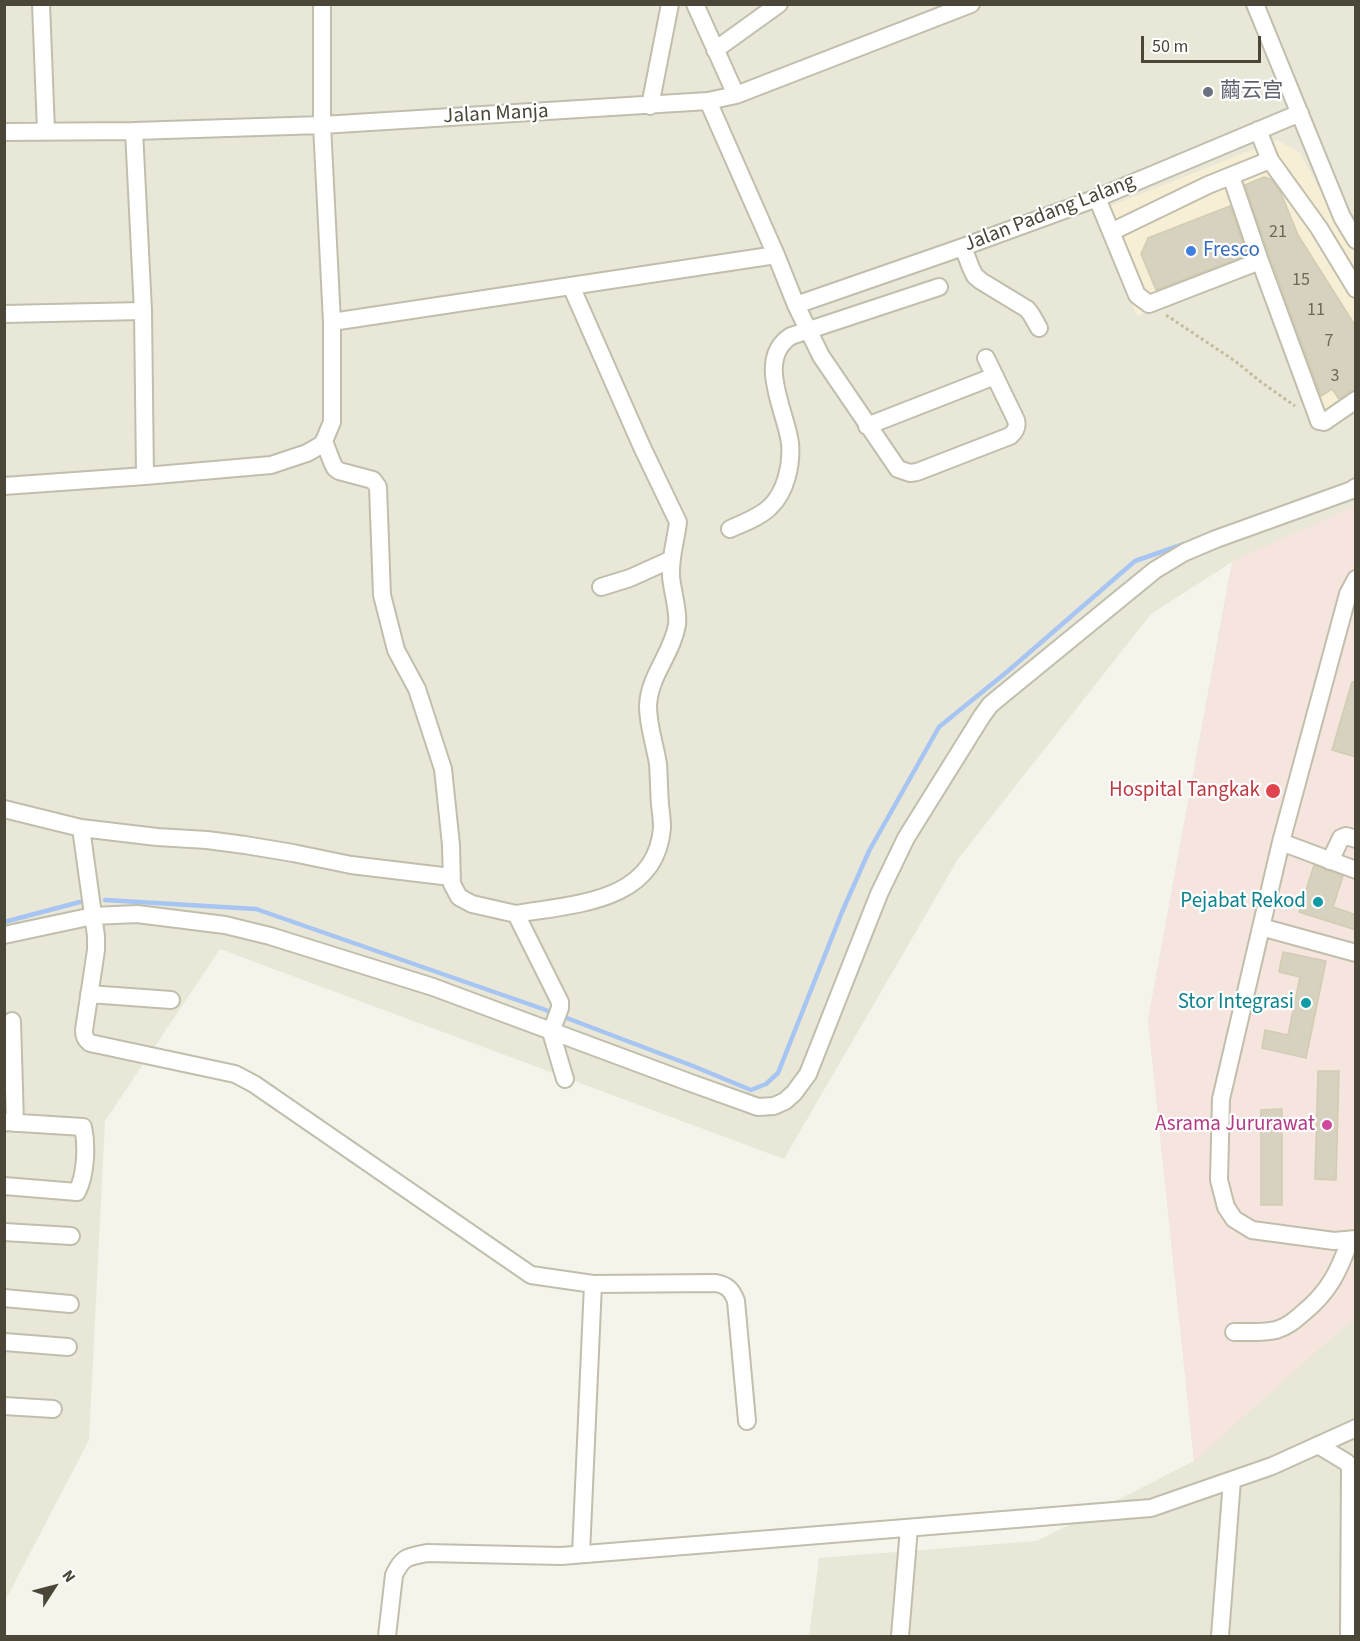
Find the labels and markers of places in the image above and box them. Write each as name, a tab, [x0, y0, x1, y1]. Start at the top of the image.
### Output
place label: 繭云宫	[1220, 79, 1283, 105]
marker: 繭云宫	[1201, 85, 1215, 99]
place label: Fresco	[1203, 238, 1260, 264]
marker: Fresco	[1184, 244, 1198, 258]
place label: Hospital Tangkak	[1109, 778, 1260, 804]
marker: Hospital Tangkak	[1264, 782, 1282, 800]
place label: Pejabat Rekod	[1180, 889, 1306, 915]
marker: Pejabat Rekod	[1311, 895, 1325, 909]
place label: Stor Integrasi	[1178, 990, 1294, 1016]
marker: Stor Integrasi	[1299, 996, 1313, 1010]
place label: Asrama Jururawat	[1155, 1112, 1315, 1138]
marker: Asrama Jururawat	[1320, 1118, 1334, 1132]

